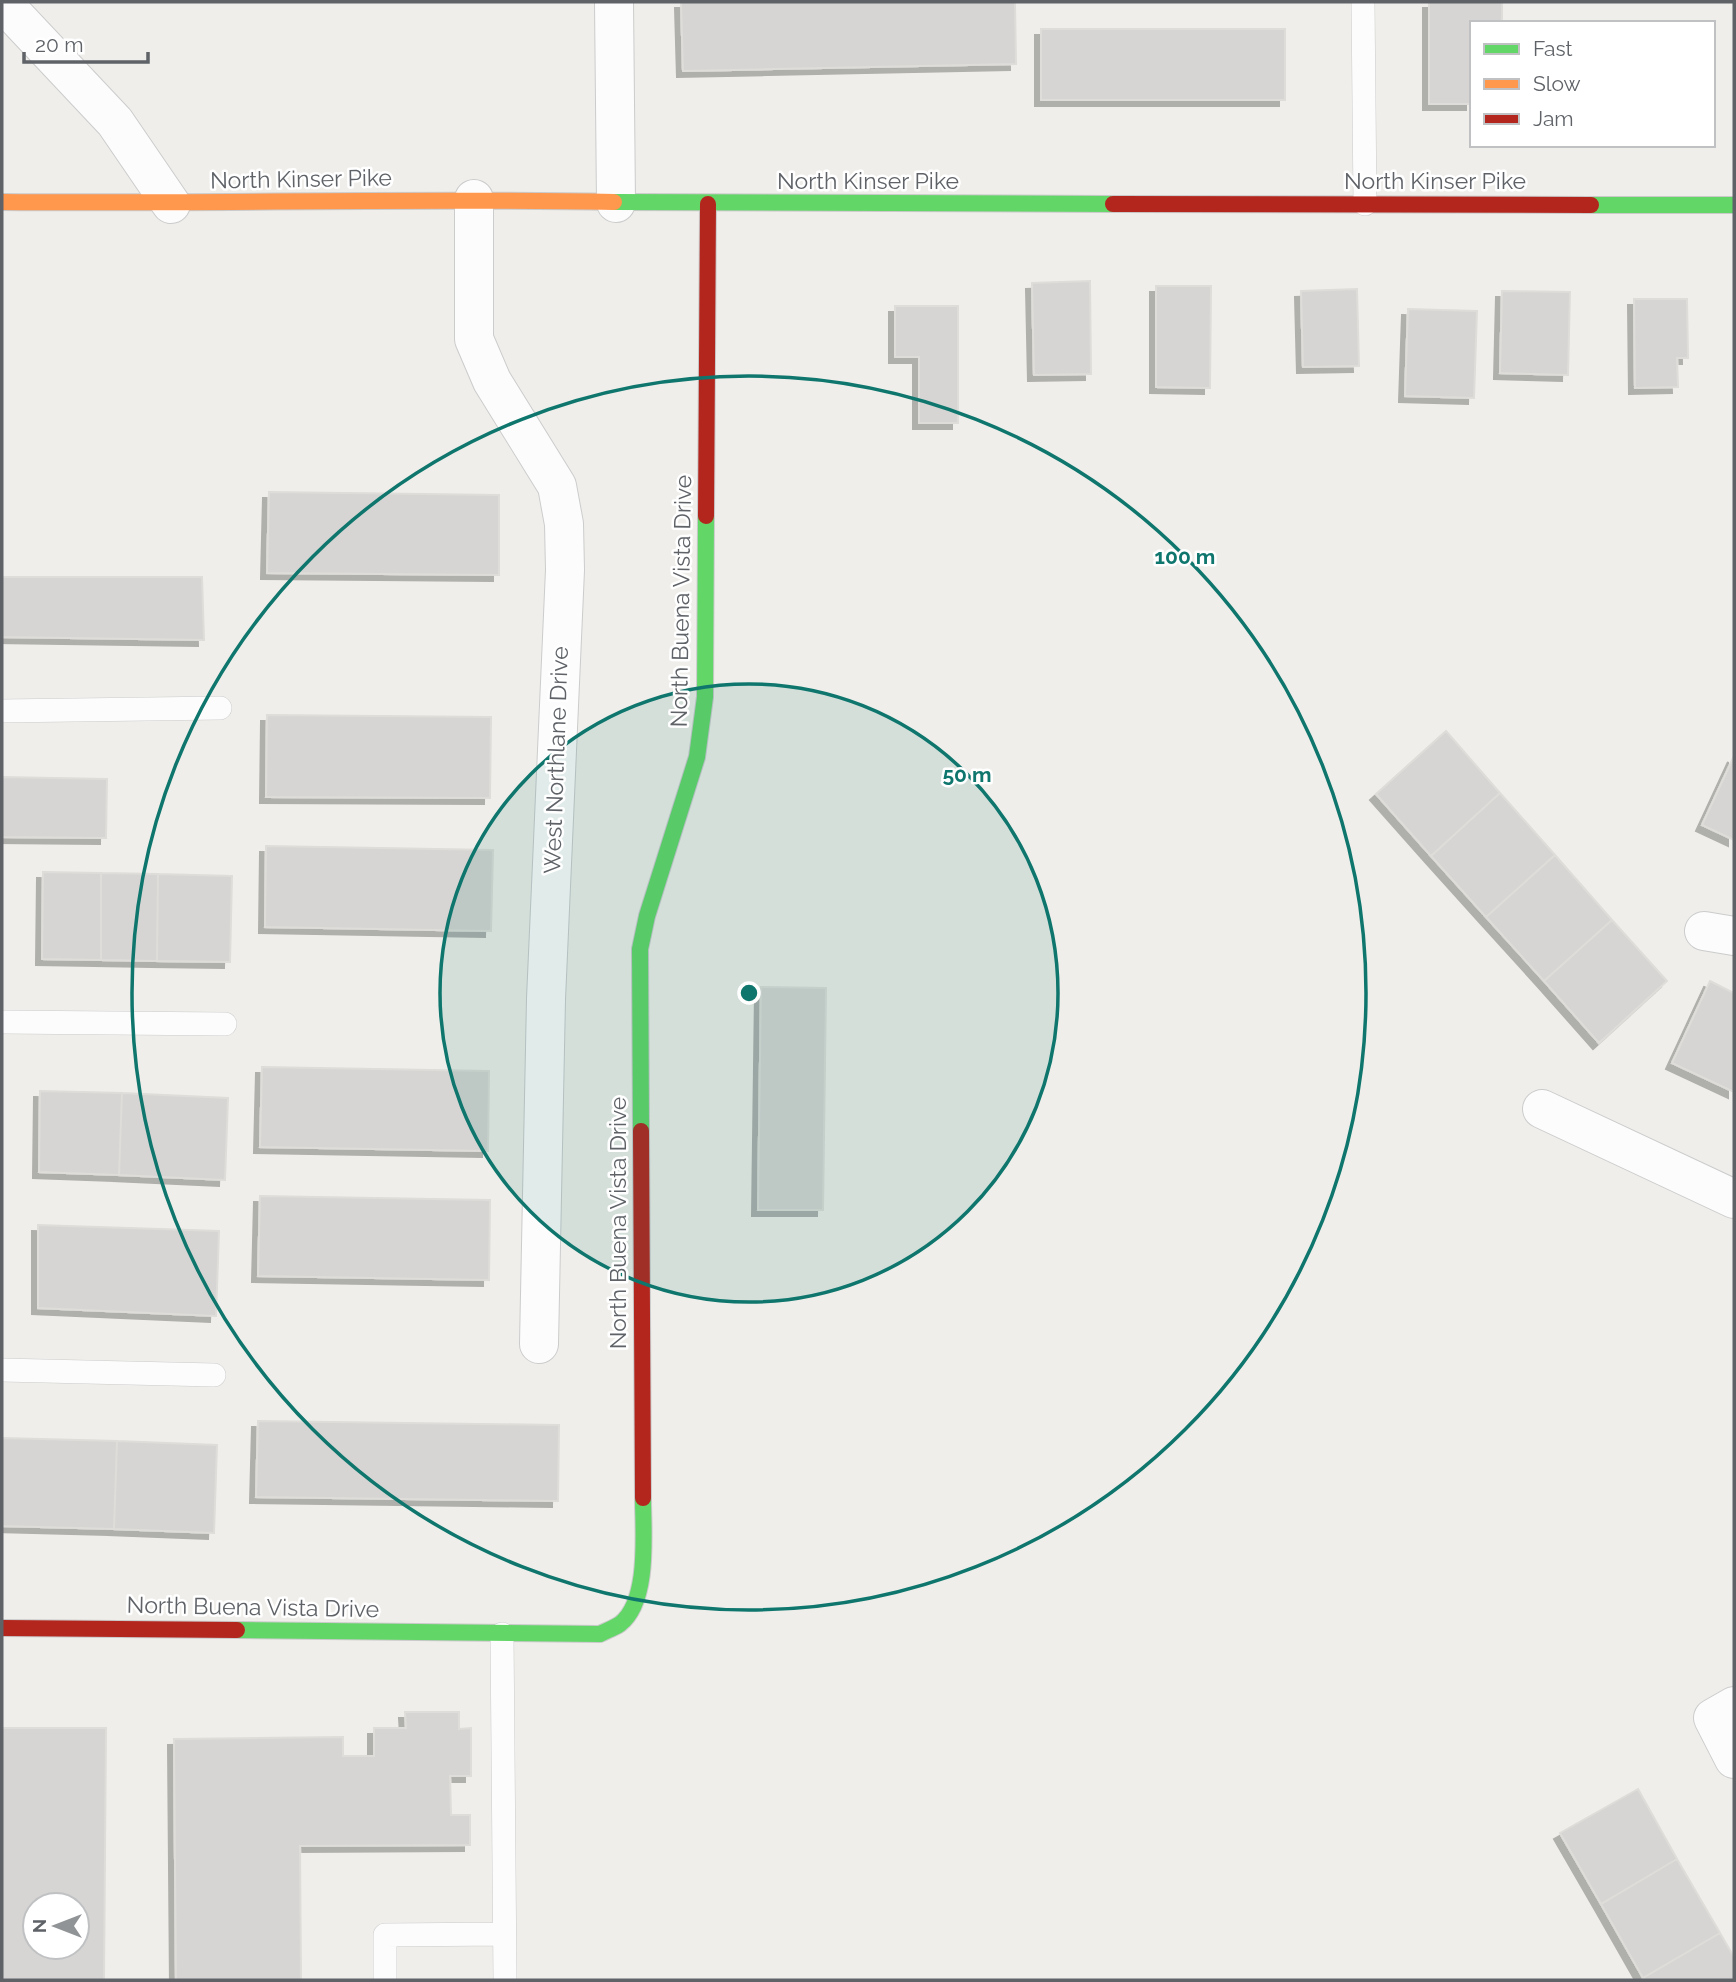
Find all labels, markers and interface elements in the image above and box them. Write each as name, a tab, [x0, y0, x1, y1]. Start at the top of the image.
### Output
scale bar	[24, 21, 149, 65]
legend	[1470, 21, 1715, 147]
text: 20 m	[35, 32, 83, 57]
text: Fast	[1533, 36, 1573, 61]
text: Slow	[1533, 71, 1581, 96]
text: Jam	[1533, 106, 1574, 131]
street label: North Kinser Pike	[210, 163, 392, 194]
street label: North Kinser Pike	[777, 167, 959, 194]
street label: North Kinser Pike	[1344, 167, 1526, 194]
street label: North Buena Vista Drive	[665, 475, 696, 727]
text: 100 m	[1155, 544, 1215, 569]
street label: West Northlane Drive	[538, 646, 573, 874]
text: 50 m	[942, 762, 992, 787]
centre of rings	[737, 981, 761, 1005]
street label: North Buena Vista Drive	[604, 1097, 631, 1349]
street label: North Buena Vista Drive	[127, 1591, 379, 1622]
north arrow	[21, 1891, 91, 1961]
text: N	[28, 1919, 50, 1933]

